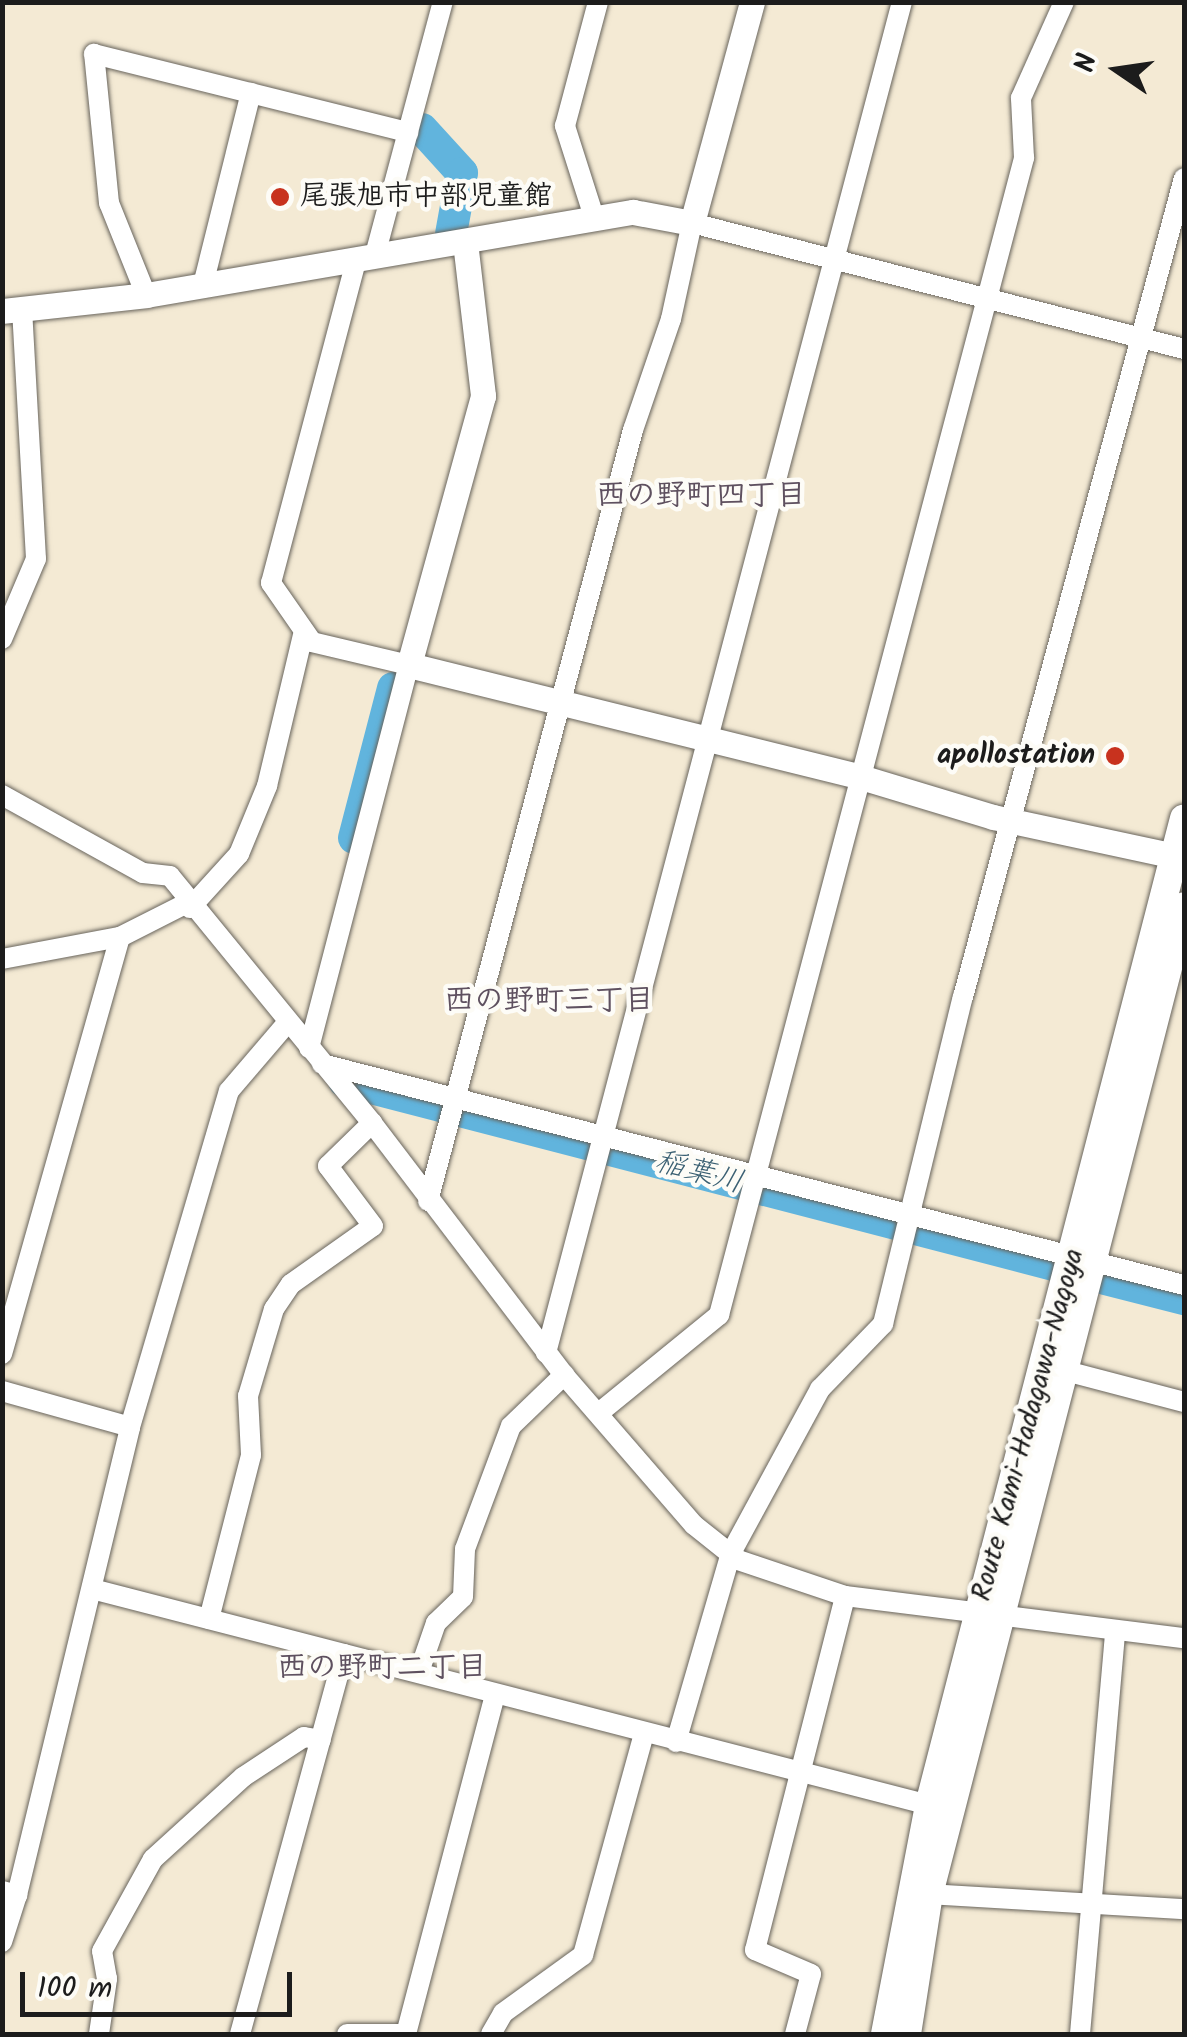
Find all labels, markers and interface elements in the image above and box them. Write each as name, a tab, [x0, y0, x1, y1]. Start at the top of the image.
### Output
north arrow	[1067, 20, 1167, 120]
text: N	[1063, 49, 1111, 77]
place label: 尾張旭市中部児童館	[300, 180, 552, 214]
marker: 尾張旭市中部児童館	[269, 186, 291, 208]
district label: 西の野町四丁目	[596, 478, 806, 514]
place label: apollostation	[937, 739, 1095, 773]
marker: apollostation	[1104, 745, 1126, 767]
district label: 西の野町三丁目	[444, 983, 654, 1019]
water label: 稲葉川	[651, 1144, 747, 1202]
street label: Route Kami-Hadagawa-Nagoya	[966, 1245, 1092, 1605]
district label: 西の野町二丁目	[277, 1650, 487, 1686]
scale bar	[25, 1952, 298, 2014]
text: 100 m	[37, 1965, 112, 2013]

